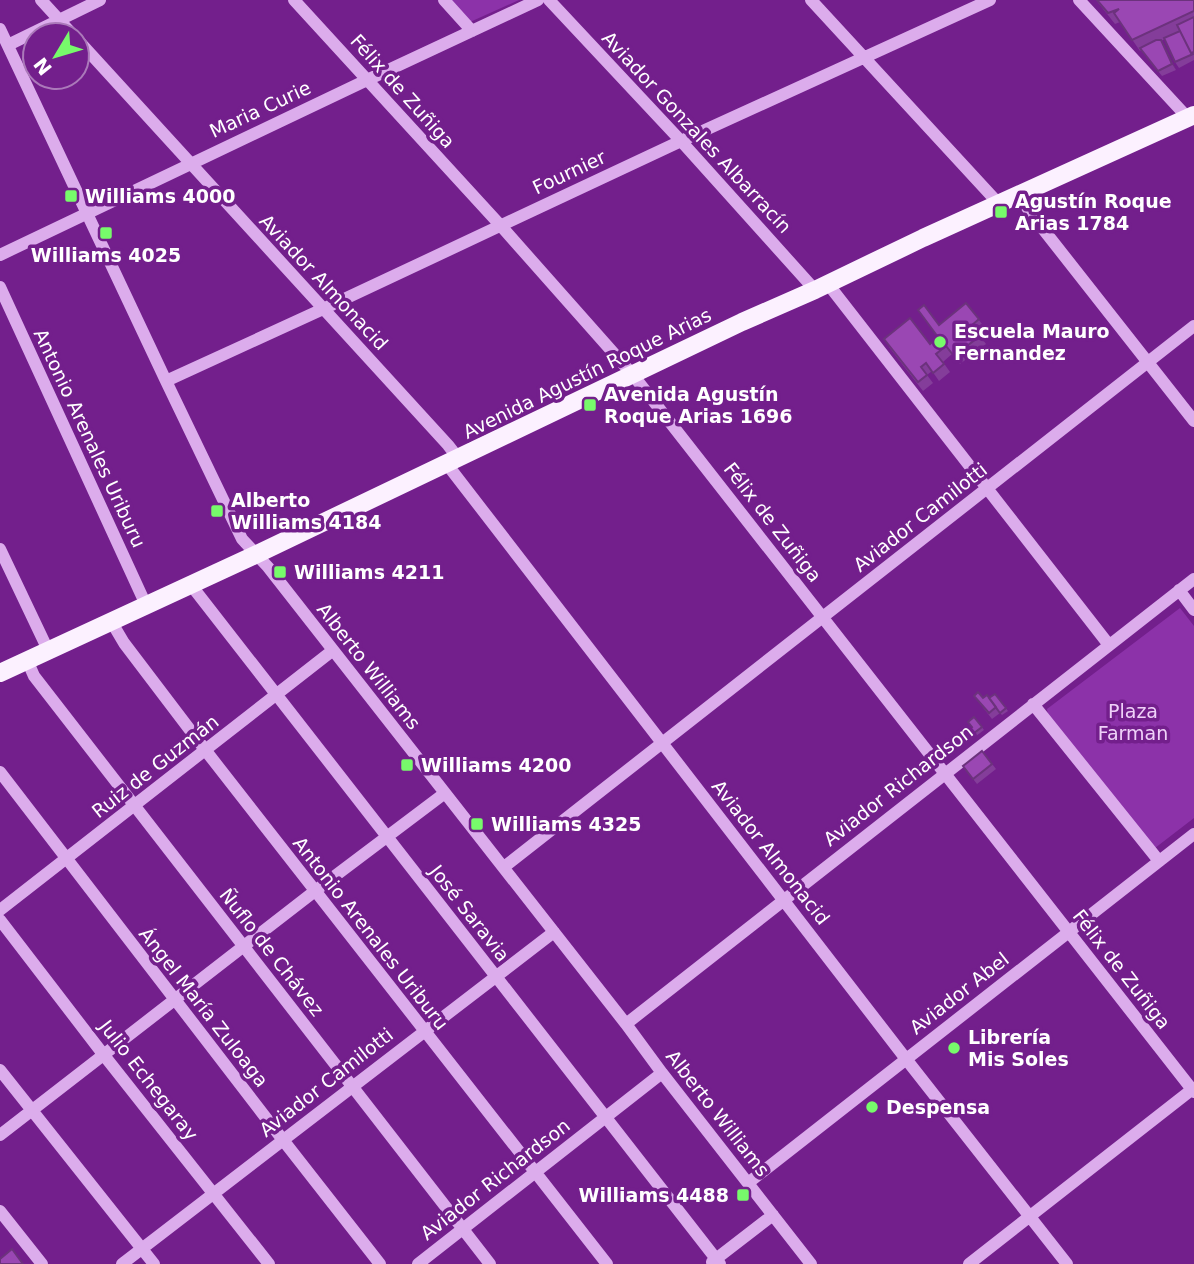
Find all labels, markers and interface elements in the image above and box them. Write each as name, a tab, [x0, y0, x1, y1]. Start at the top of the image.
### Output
north arrow	[21, 21, 91, 91]
street label: Aviador Gonzales Albarracín	[598, 27, 796, 237]
street label: Félix de Zuñiga	[346, 30, 460, 152]
text: N	[29, 53, 56, 80]
street label: Maria Curie	[206, 76, 314, 142]
street label: Fournier	[529, 145, 609, 198]
place label: Williams 4000	[85, 185, 235, 207]
marker: Williams 4000	[63, 188, 79, 204]
place label: Agustín Roque Arias 1784	[1015, 190, 1172, 234]
marker: Agustín Roque Arias 1784	[993, 204, 1009, 220]
street label: Aviador Almonacid	[255, 210, 393, 354]
marker: Williams 4025	[98, 225, 114, 241]
place label: Williams 4025	[31, 244, 181, 266]
street label: Avenida Agustín Roque Arias	[459, 303, 715, 443]
place label: Escuela Mauro Fernandez	[954, 320, 1110, 364]
street label: Antonio Arenales Uriburu	[30, 325, 150, 551]
marker: Escuela Mauro Fernandez	[932, 334, 948, 350]
place label: Avenida Agustín Roque Arias 1696	[604, 383, 793, 427]
marker: Avenida Agustín Roque Arias 1696	[582, 397, 598, 413]
street label: Félix de Zuñiga	[720, 458, 826, 586]
street label: Aviador Camilotti	[849, 458, 991, 576]
place label: Alberto Williams 4184	[231, 489, 381, 533]
marker: Alberto Williams 4184	[209, 503, 225, 519]
place label: Williams 4211	[294, 561, 444, 583]
marker: Williams 4211	[272, 564, 288, 580]
street label: Alberto Williams	[313, 598, 425, 734]
park label: Plaza Farman	[1098, 700, 1168, 744]
street label: Ruiz de Guzmán	[87, 710, 223, 822]
street label: Aviador Richardson	[819, 720, 977, 850]
place label: Williams 4200	[421, 754, 571, 776]
marker: Williams 4200	[399, 757, 415, 773]
street label: Aviador Almonacid	[708, 775, 834, 929]
place label: Williams 4325	[491, 813, 641, 835]
marker: Williams 4325	[469, 816, 485, 832]
street label: Antonio Arenales Uriburu	[289, 832, 453, 1034]
street label: José Saravia	[425, 860, 514, 966]
street label: Ñuflo de Chávez	[215, 884, 329, 1020]
street label: Félix de Zuñiga	[1069, 905, 1175, 1033]
street label: Ángel María Zuloaga	[135, 923, 273, 1091]
street label: Aviador Abel	[905, 948, 1013, 1038]
street label: Julio Echegaray	[95, 1015, 203, 1144]
street label: Aviador Camilotti	[255, 1023, 397, 1141]
place label: Librería Mis Soles	[968, 1026, 1069, 1070]
marker: Librería Mis Soles	[946, 1040, 962, 1056]
street label: Alberto Williams	[662, 1045, 774, 1181]
place label: Despensa	[886, 1096, 990, 1118]
marker: Despensa	[864, 1099, 880, 1115]
street label: Aviador Richardson	[416, 1114, 574, 1244]
place label: Williams 4488	[579, 1184, 729, 1206]
marker: Williams 4488	[735, 1187, 751, 1203]

